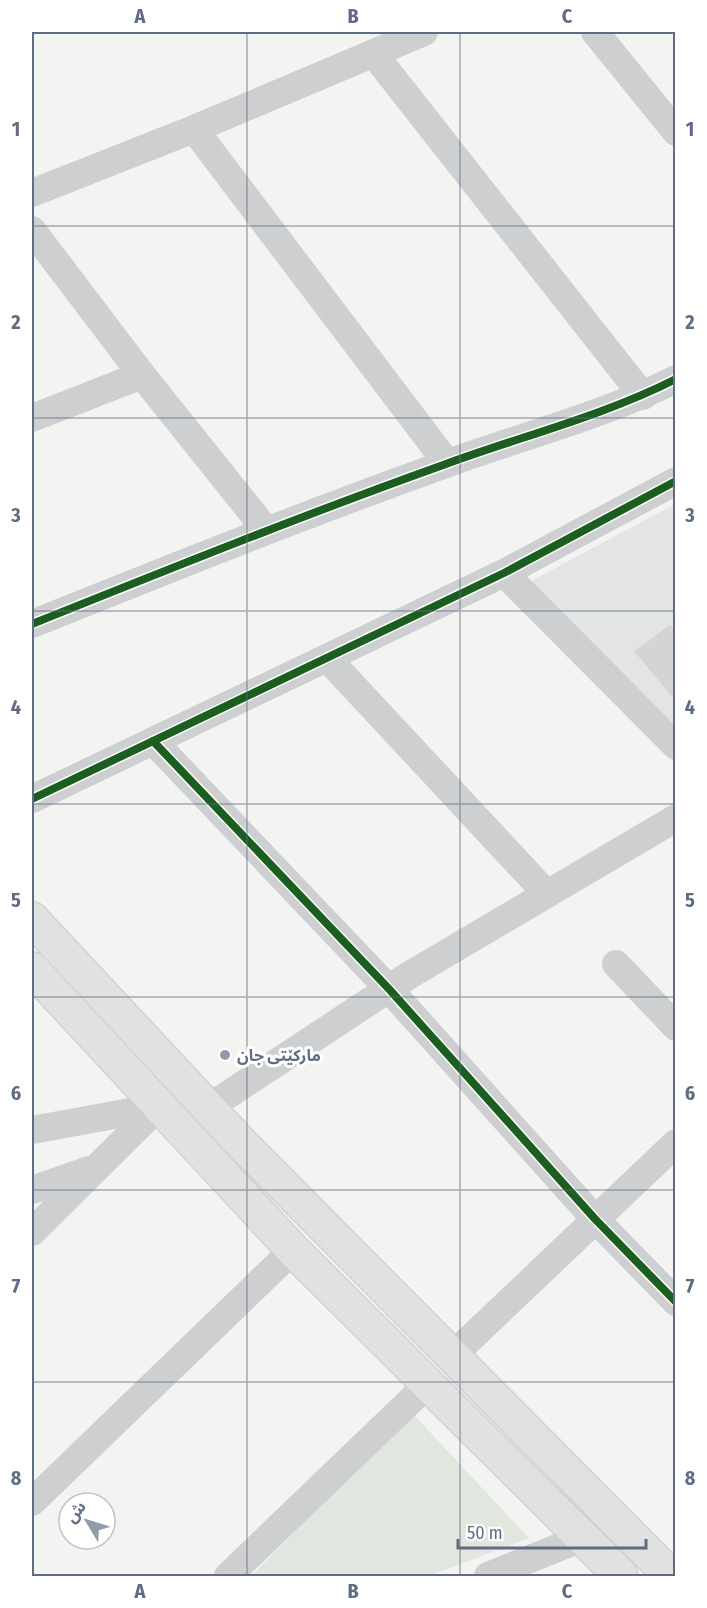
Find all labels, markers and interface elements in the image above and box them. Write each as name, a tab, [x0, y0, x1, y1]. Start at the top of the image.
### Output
text: A	[134, 4, 147, 28]
text: B	[347, 4, 359, 28]
text: C	[562, 4, 573, 28]
text: 1	[12, 117, 20, 141]
text: 1	[686, 117, 694, 141]
text: 2	[10, 310, 21, 334]
text: 2	[684, 310, 695, 334]
text: 3	[10, 503, 21, 527]
text: 3	[684, 503, 695, 527]
text: 4	[11, 695, 21, 719]
text: 4	[685, 695, 695, 719]
text: 5	[11, 888, 21, 912]
text: 5	[685, 888, 695, 912]
place label: مارکێتی جان	[237, 1046, 321, 1065]
marker: مارکێتی جان	[218, 1048, 232, 1062]
text: 6	[11, 1081, 21, 1105]
text: 6	[685, 1081, 695, 1105]
text: 7	[12, 1274, 21, 1298]
text: 7	[686, 1274, 695, 1298]
text: 8	[11, 1466, 22, 1490]
text: 8	[685, 1466, 696, 1490]
north arrow	[57, 1491, 117, 1551]
text: ش	[61, 1498, 90, 1527]
scale bar	[458, 1512, 646, 1550]
text: 50 m	[467, 1522, 503, 1544]
text: A	[134, 1579, 147, 1603]
text: B	[347, 1579, 359, 1603]
text: C	[562, 1579, 573, 1603]

